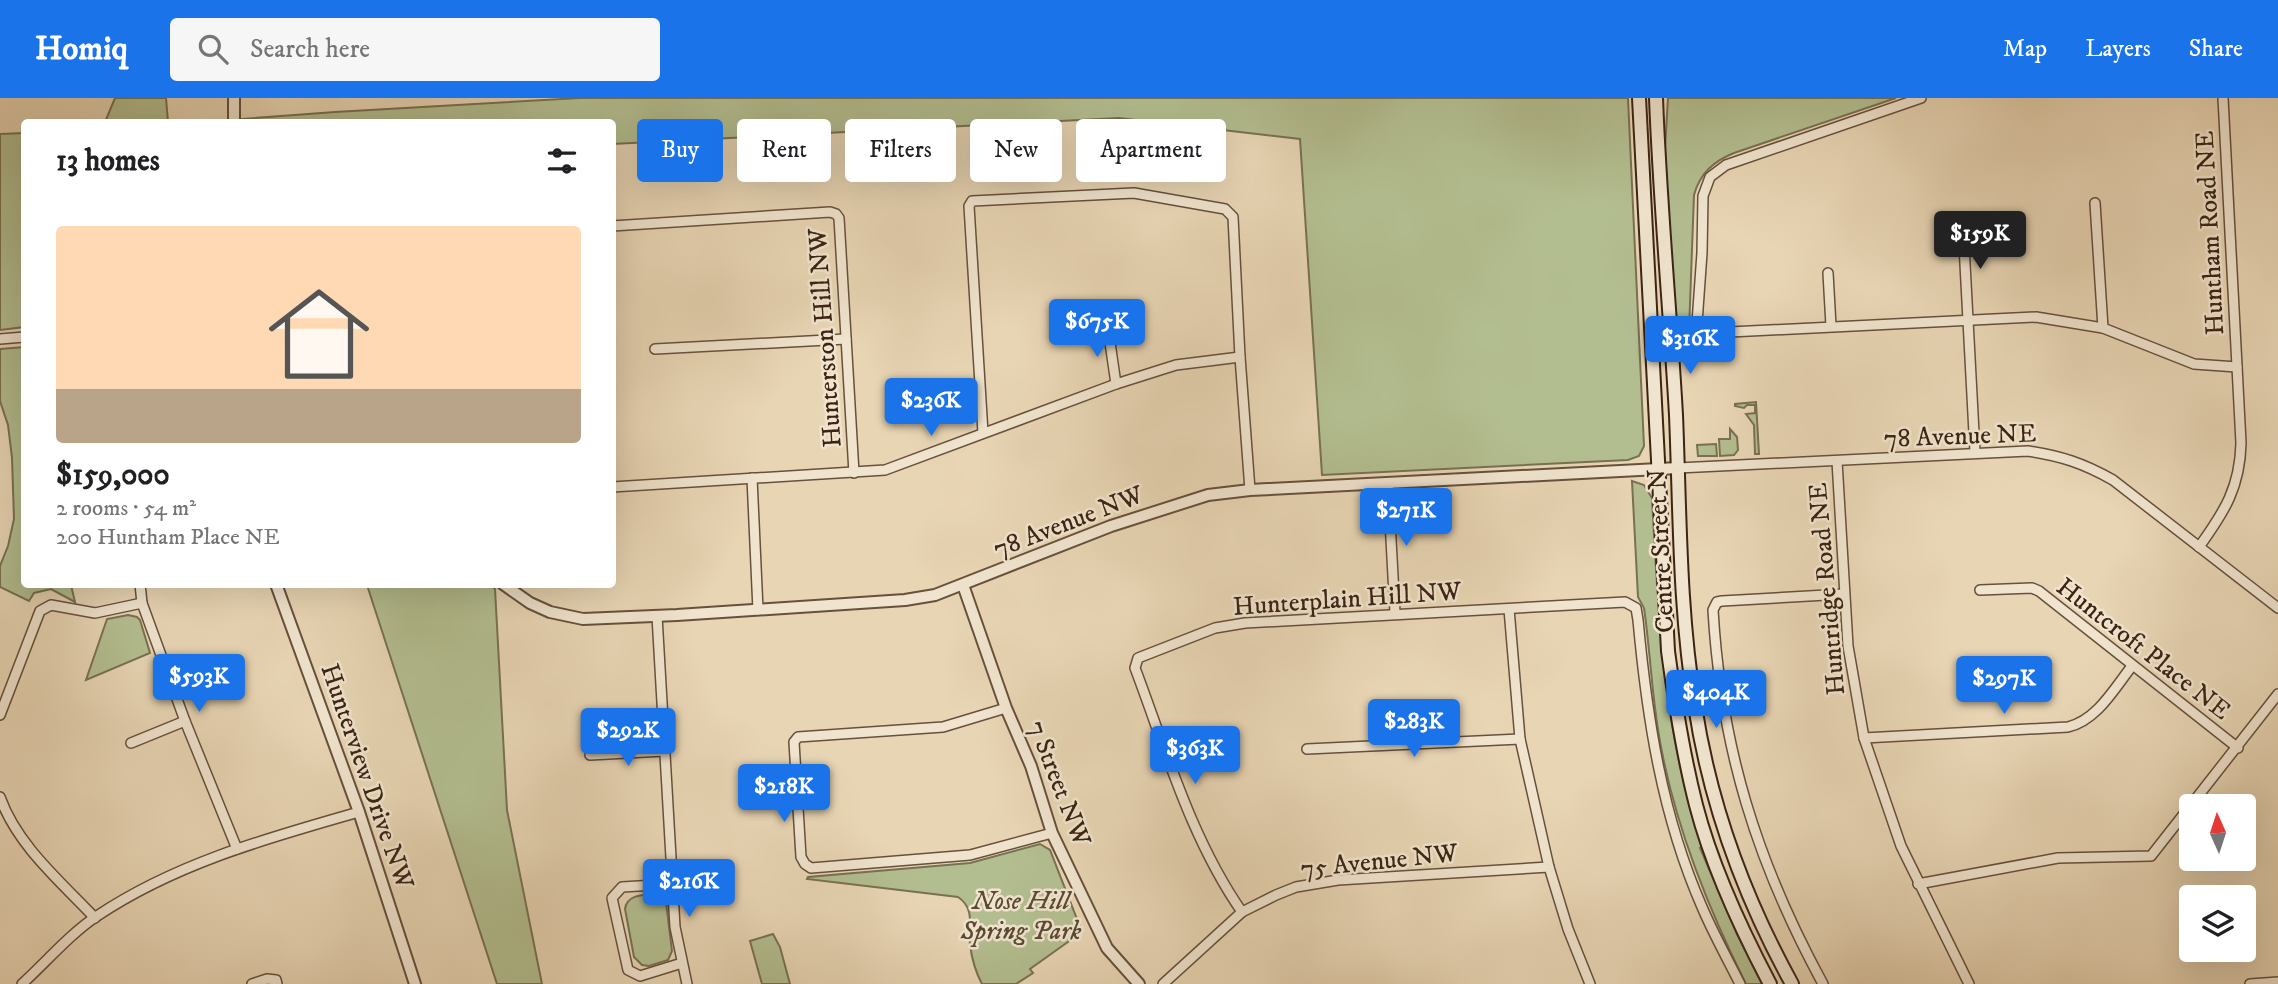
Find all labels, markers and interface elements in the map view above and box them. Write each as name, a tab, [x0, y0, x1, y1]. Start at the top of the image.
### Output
search box	[170, 18, 660, 81]
text: Homiq	[35, 29, 128, 70]
icon: search	[194, 30, 232, 68]
text: Search here	[250, 33, 370, 66]
text: Map	[2003, 34, 2047, 64]
text: Layers	[2085, 34, 2151, 64]
text: Share	[2189, 34, 2243, 64]
chip: Buy	[637, 119, 723, 182]
chip: Rent	[737, 119, 831, 182]
chip: Filters	[845, 119, 956, 182]
chip: New	[970, 119, 1062, 182]
chip: Apartment	[1076, 119, 1226, 182]
street label: Huntham Road NE	[2189, 130, 2232, 336]
icon: filters	[543, 142, 581, 180]
text: 13 homes	[56, 143, 160, 180]
pin: $159K	[1931, 212, 2029, 271]
text: $159K	[1950, 219, 2010, 248]
street label: Hunterston Hill NW	[801, 226, 850, 449]
icon: home	[256, 271, 382, 397]
pin: $675K	[1048, 300, 1146, 359]
text: $675K	[1065, 307, 1129, 336]
pin: $316K	[1641, 316, 1739, 376]
text: $316K	[1661, 324, 1719, 353]
pin: $236K	[882, 378, 980, 438]
text: $236K	[901, 386, 961, 415]
street label: 78 Avenue NE	[1883, 417, 2037, 456]
text: $159,000	[56, 457, 170, 494]
street label: Centre Street N	[1641, 468, 1682, 634]
street label: 78 Avenue NW	[989, 478, 1149, 566]
street label: Huntridge Road NE	[1802, 481, 1853, 697]
pin: $271K	[1357, 489, 1455, 548]
text: 2 rooms · 54 m²	[56, 494, 196, 523]
text: $271K	[1376, 496, 1436, 525]
text: 200 Huntham Place NE	[56, 523, 280, 552]
street label: Huntcroft Place NE	[2049, 571, 2237, 728]
street label: Hunterplain Hill NW	[1232, 575, 1464, 624]
pin: $593K	[150, 654, 248, 714]
pin: $297K	[1955, 656, 2053, 716]
street label: Hunterview Drive NW	[313, 659, 421, 895]
text: $593K	[169, 662, 229, 691]
text: $297K	[1972, 664, 2036, 693]
pin: $404K	[1667, 670, 1765, 730]
text: $404K	[1682, 678, 1750, 707]
pin: $283K	[1365, 700, 1463, 759]
text: $283K	[1384, 707, 1444, 736]
pin: $292K	[579, 708, 677, 768]
text: $292K	[597, 716, 659, 745]
street label: 7 Street NW	[1020, 716, 1098, 852]
pin: $363K	[1146, 726, 1244, 786]
text: $363K	[1166, 734, 1224, 763]
pin: $218K	[735, 764, 833, 824]
text: $218K	[754, 772, 814, 801]
north arrow	[2179, 794, 2256, 872]
map controls	[2179, 794, 2256, 962]
street label: 75 Avenue NW	[1299, 837, 1461, 886]
pin: $216K	[640, 860, 738, 919]
text: $216K	[659, 867, 719, 896]
park label: Nose Hill Spring Park	[960, 885, 1081, 948]
button: layers	[2179, 885, 2256, 962]

